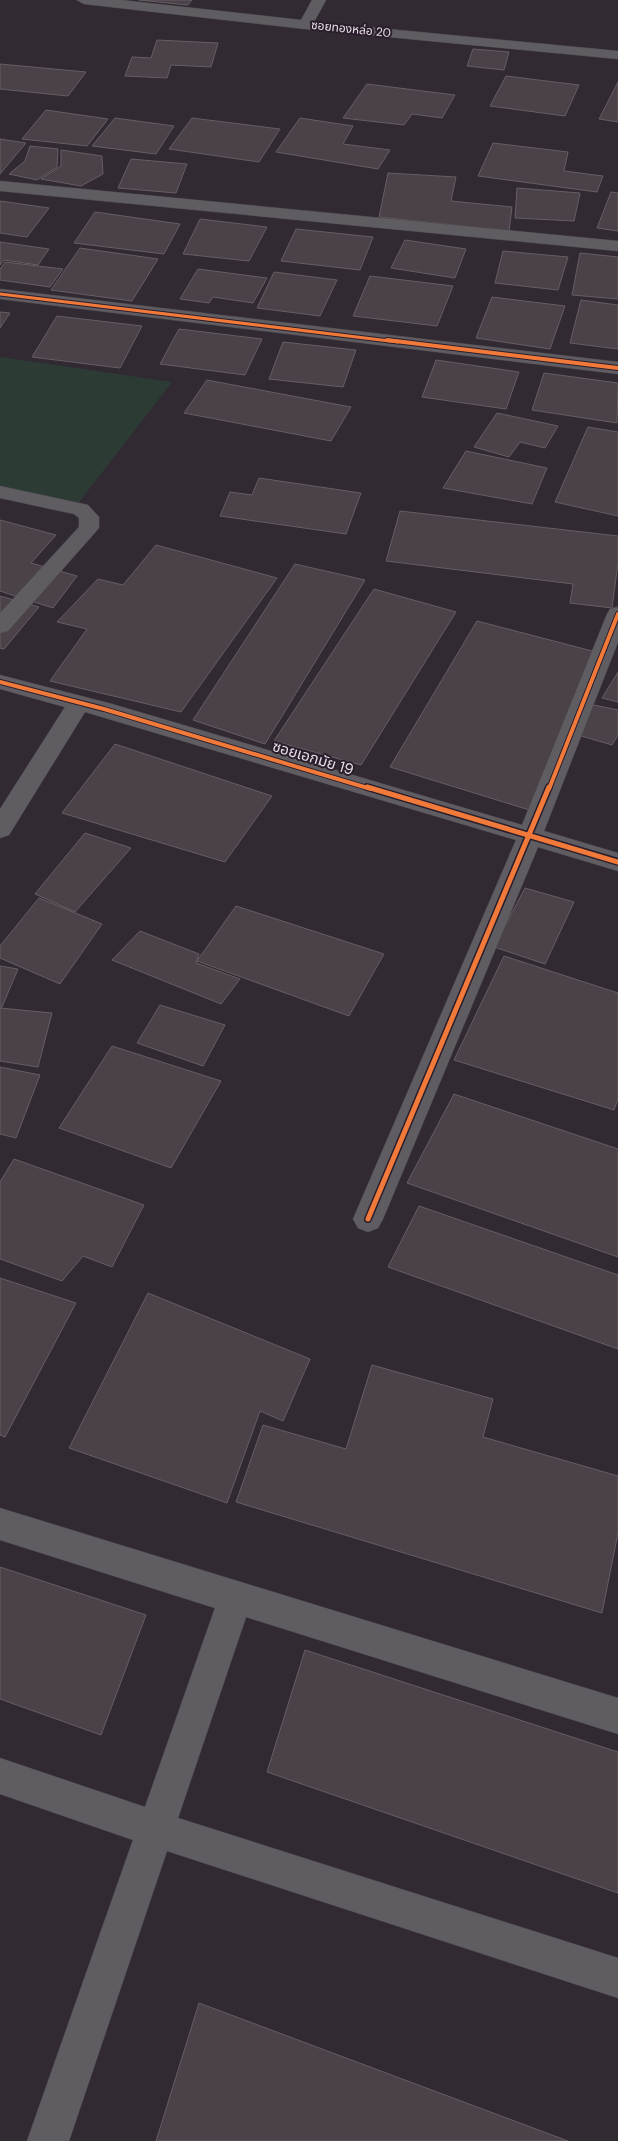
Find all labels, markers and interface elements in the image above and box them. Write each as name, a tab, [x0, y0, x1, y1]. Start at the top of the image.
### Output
street label: ซอยทองหล่อ 20	[310, 17, 392, 41]
street label: ซอยเอกมัย 19	[270, 736, 356, 780]

